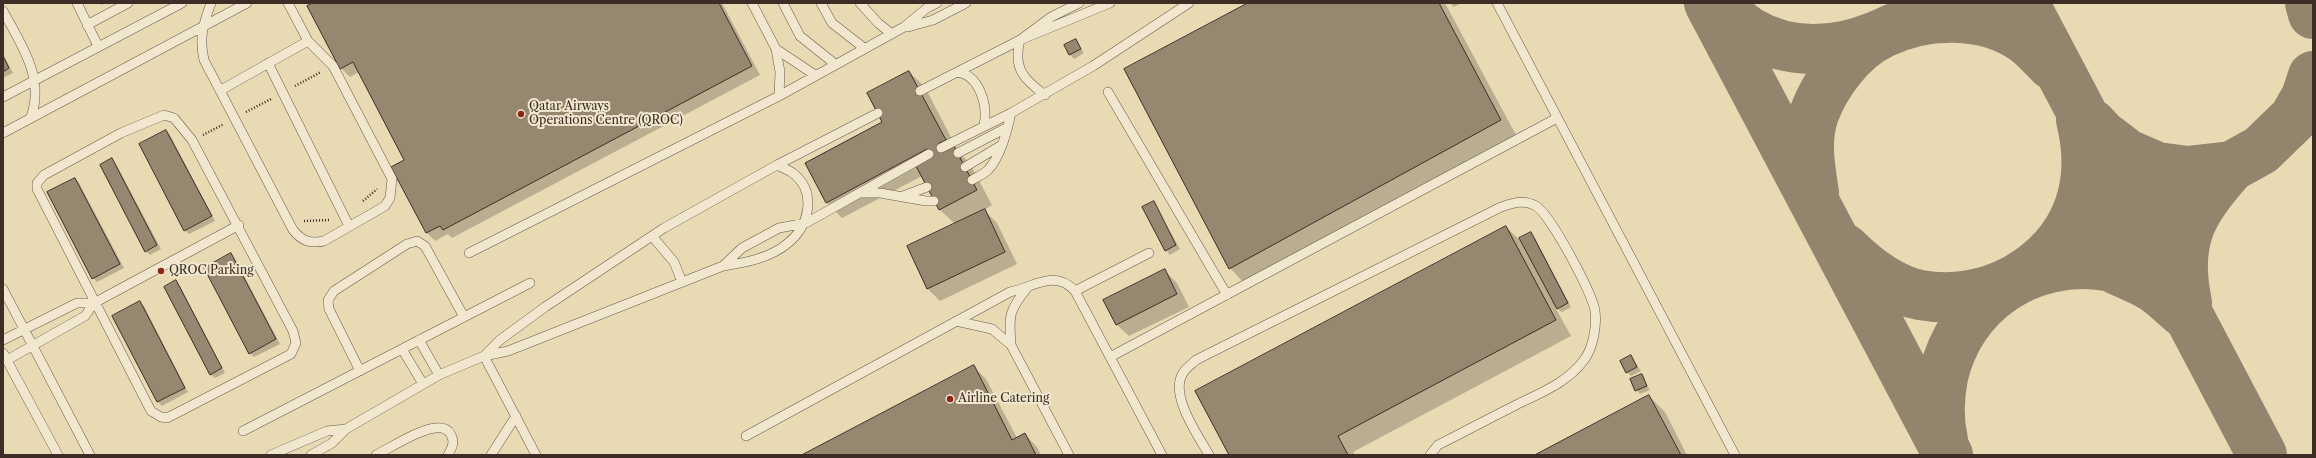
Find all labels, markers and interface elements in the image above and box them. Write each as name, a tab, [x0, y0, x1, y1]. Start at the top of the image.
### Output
place label: Qatar Airways Operations Centre (QROC)	[529, 100, 683, 128]
marker: Qatar Airways Operations Centre (QROC)	[516, 109, 526, 119]
place label: QROC Parking	[169, 264, 253, 278]
marker: QROC Parking	[156, 266, 166, 276]
place label: Airline Catering	[958, 392, 1049, 406]
marker: Airline Catering	[945, 394, 955, 404]

